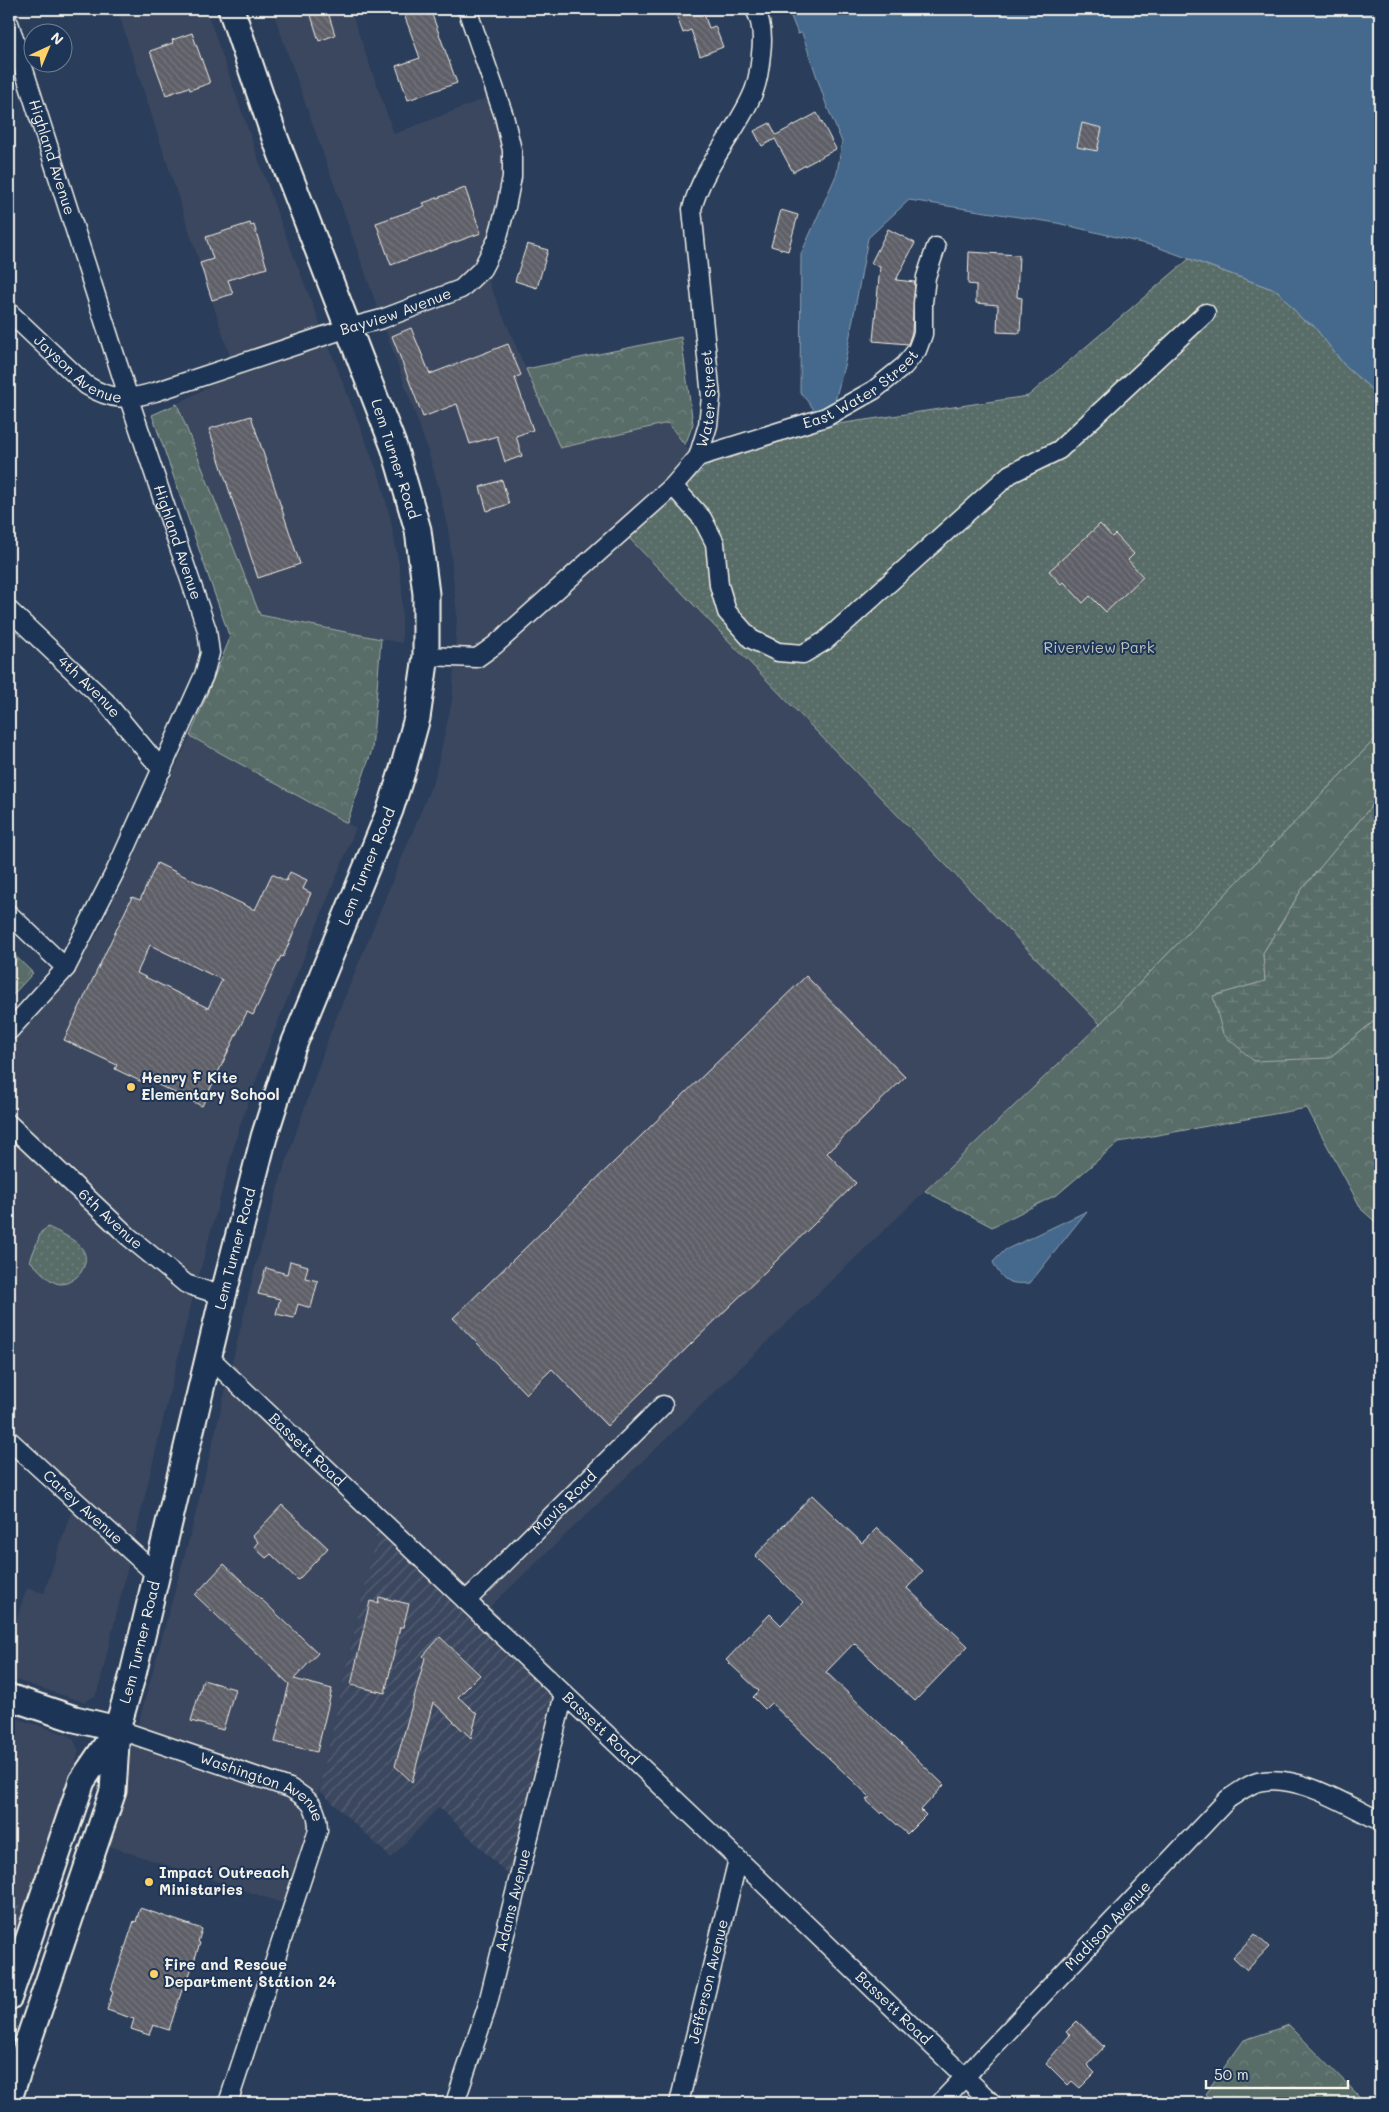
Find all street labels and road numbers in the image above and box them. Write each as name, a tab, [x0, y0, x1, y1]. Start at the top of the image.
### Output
street label: Highland Avenue	[25, 97, 81, 217]
street label: Bayview Avenue	[337, 283, 454, 339]
street label: Jayson Avenue	[30, 330, 123, 407]
street label: East Water Street	[800, 345, 922, 433]
street label: Water Street	[691, 349, 720, 450]
street label: Lem Turner Road	[367, 396, 425, 521]
street label: Highland Avenue	[150, 482, 207, 602]
street label: 4th Avenue	[54, 651, 126, 721]
street label: Lem Turner Road	[333, 804, 399, 928]
street label: 6th Avenue	[75, 1184, 147, 1253]
street label: Lem Turner Road	[209, 1185, 260, 1312]
street label: Bassett Road	[265, 1408, 350, 1490]
street label: Carey Avenue	[39, 1465, 128, 1548]
street label: Mavis Road	[527, 1466, 600, 1539]
street label: Lem Turner Road	[114, 1579, 164, 1706]
street label: Bassett Road	[559, 1687, 644, 1769]
street label: Washington Avenue	[197, 1747, 329, 1823]
street label: Adams Avenue	[490, 1847, 535, 1954]
street label: Madison Avenue	[1060, 1876, 1154, 1974]
street label: Jefferson Avenue	[683, 1917, 732, 2046]
street label: Bassett Road	[852, 1966, 936, 2049]

